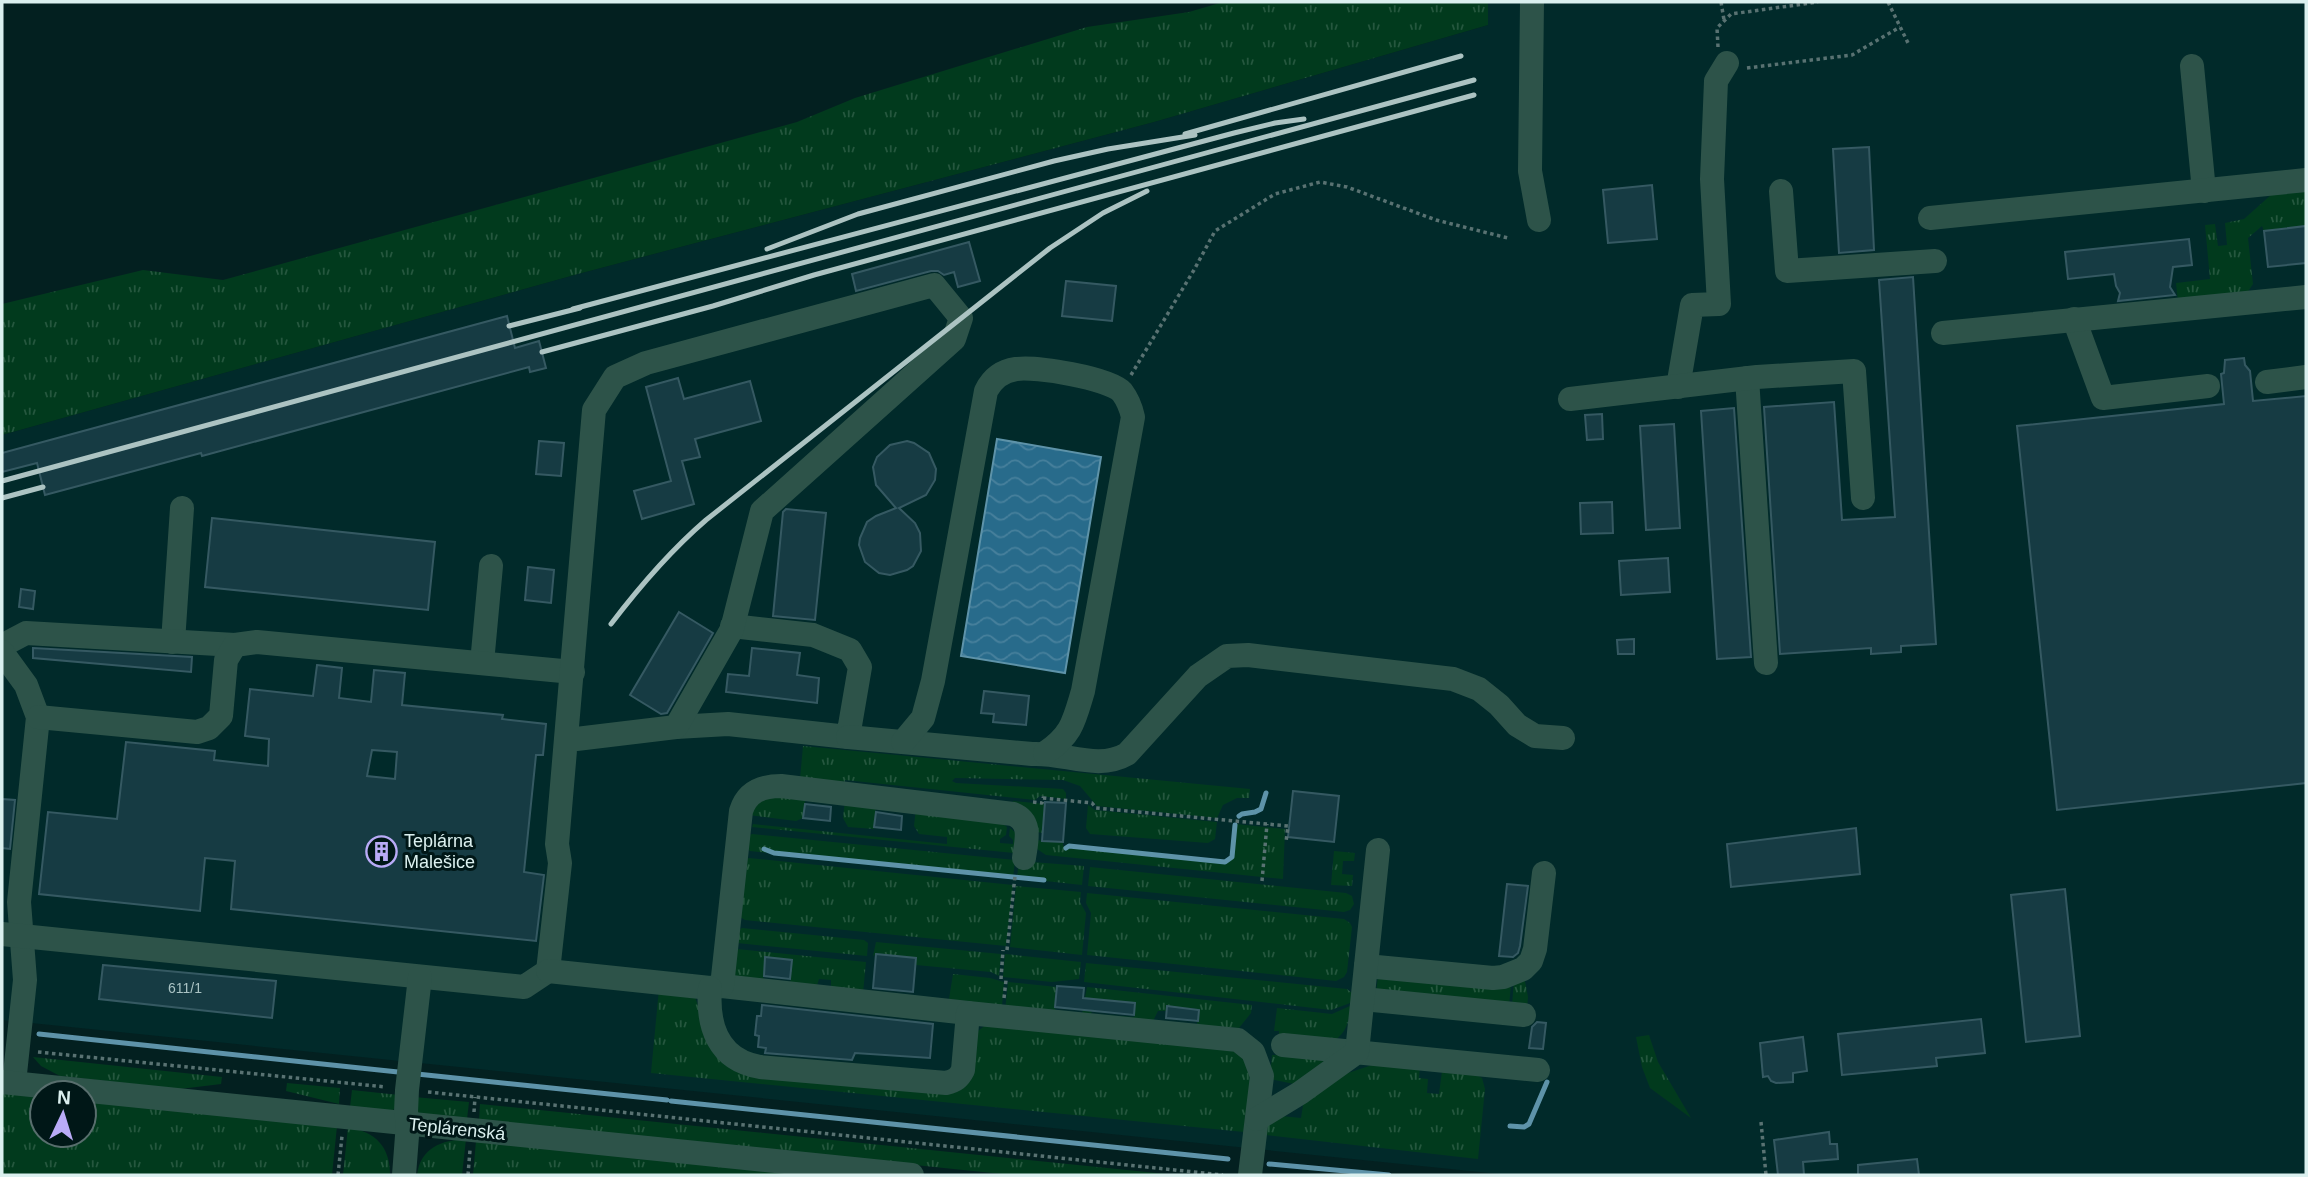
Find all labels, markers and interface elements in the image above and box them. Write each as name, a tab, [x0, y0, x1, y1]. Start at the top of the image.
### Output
place label: Teplárna Malešice	[404, 831, 475, 872]
building icon: Teplárna Malešice	[364, 834, 398, 868]
house number: 611/1	[168, 980, 202, 996]
north arrow	[28, 1079, 98, 1149]
text: N	[57, 1087, 72, 1108]
street label: Teplárenská	[408, 1114, 507, 1144]

